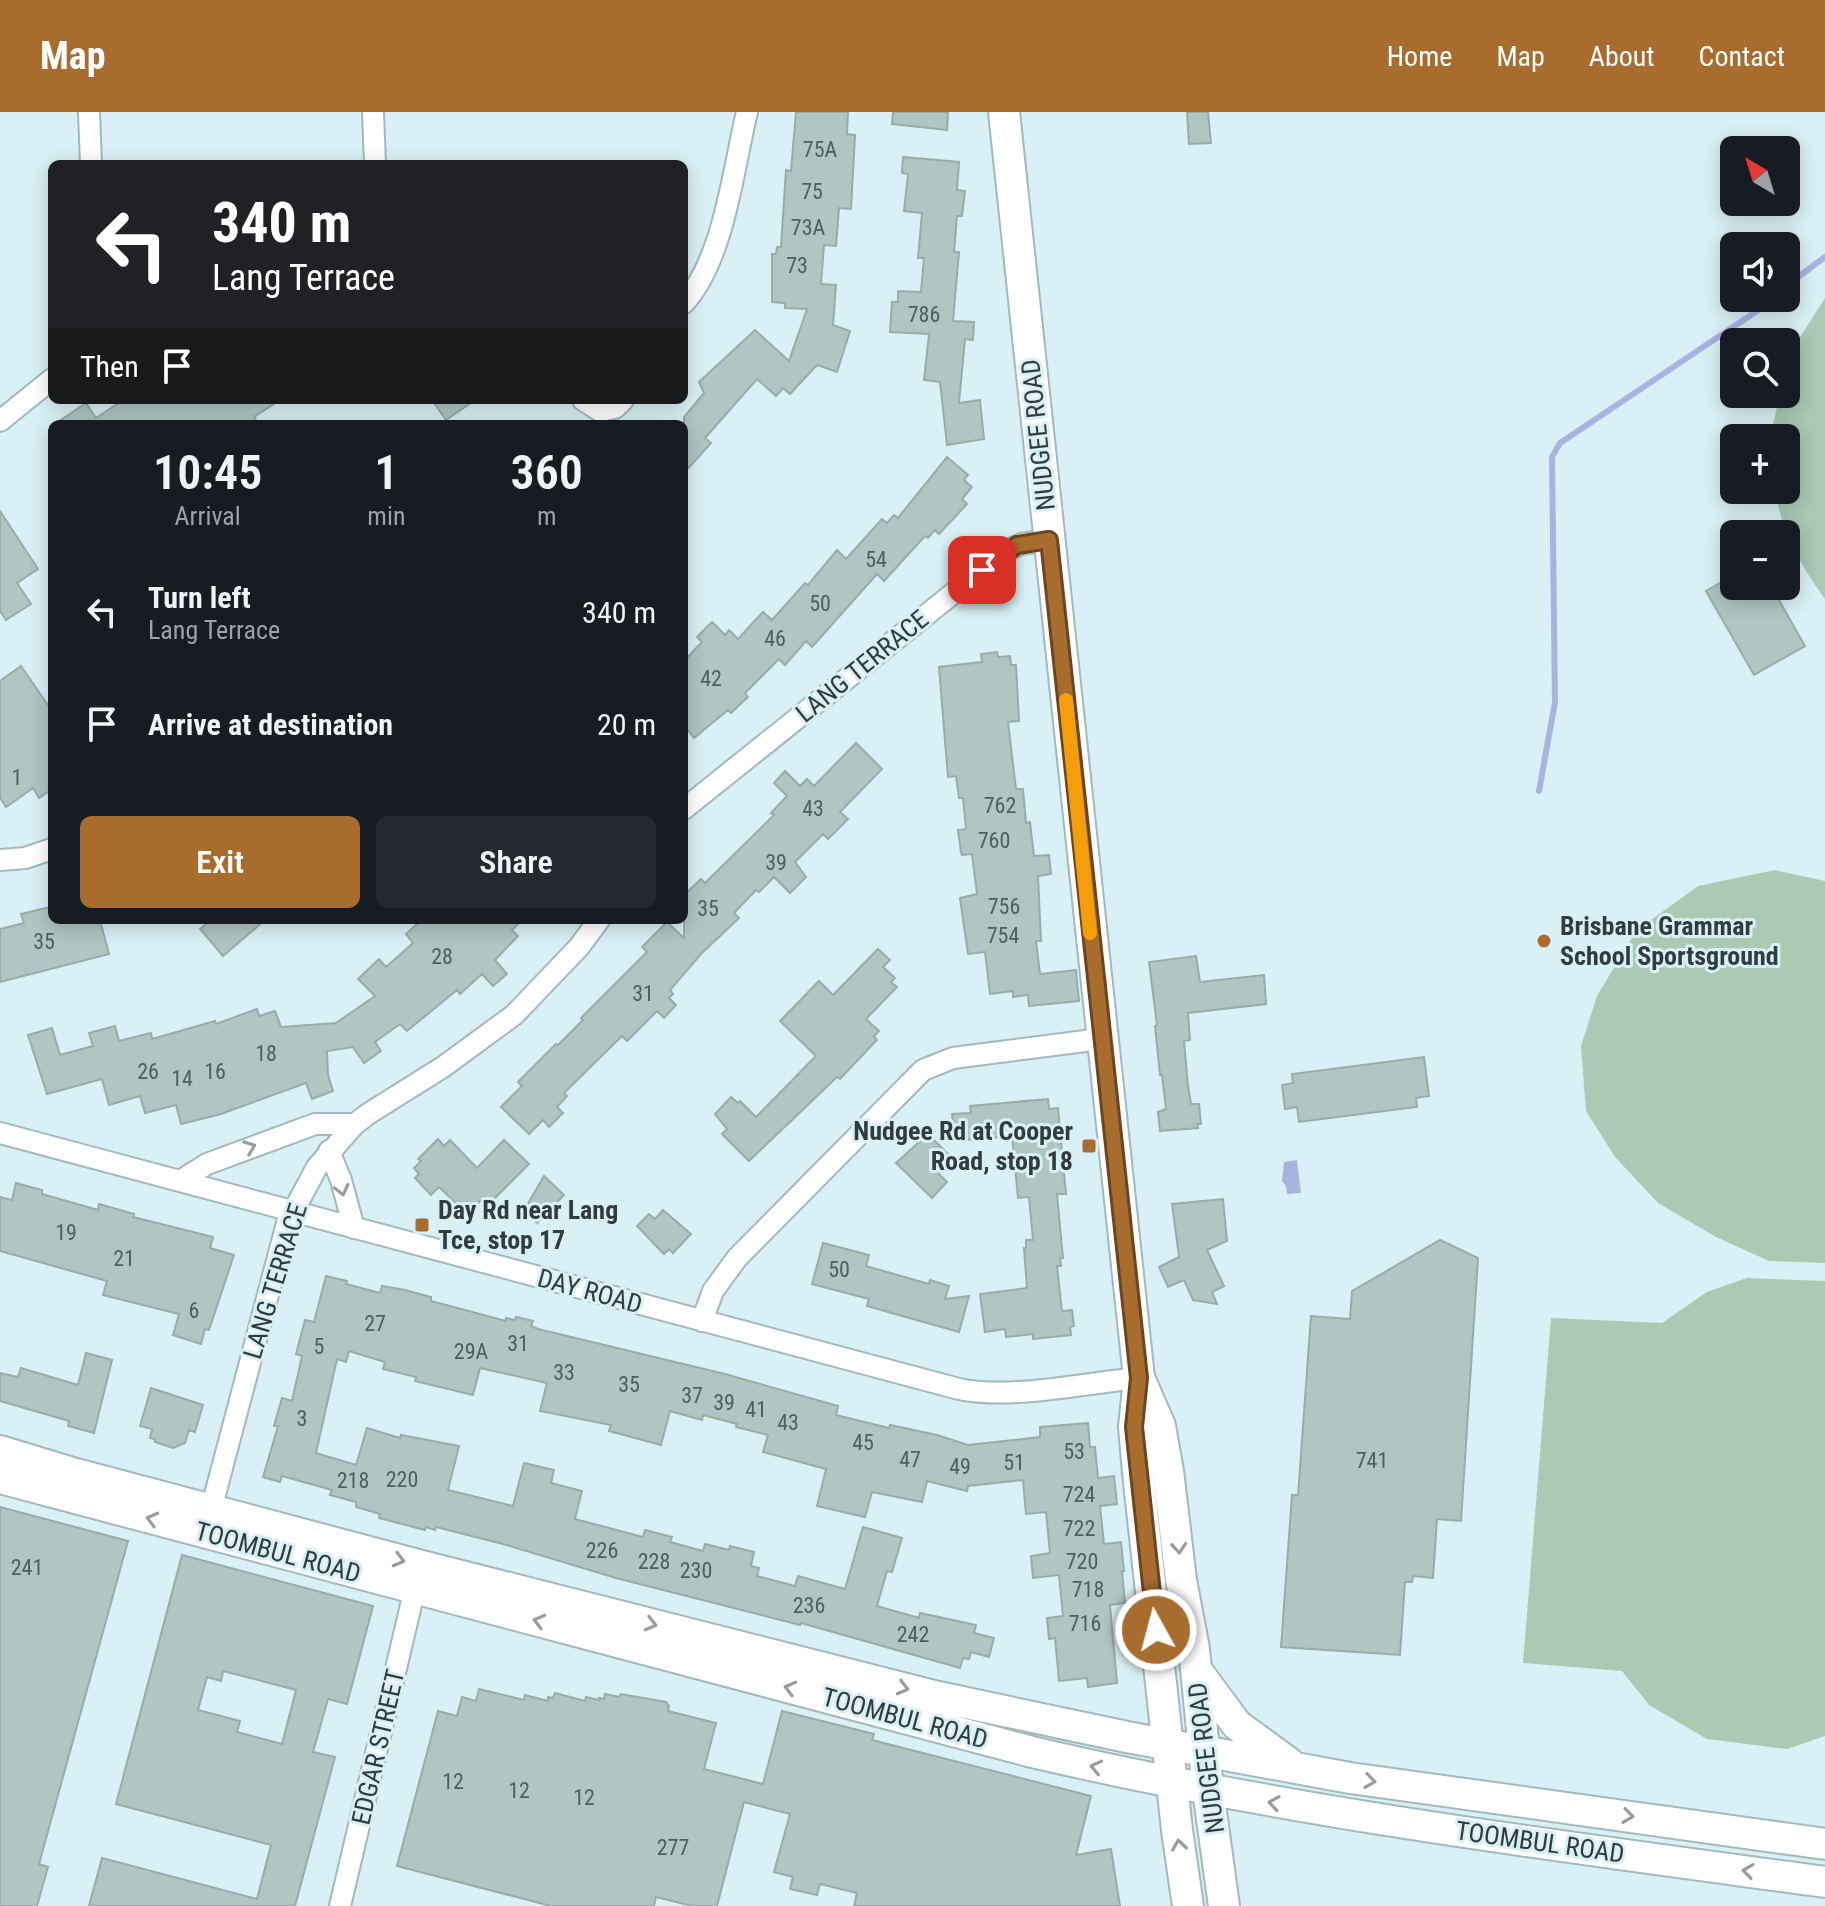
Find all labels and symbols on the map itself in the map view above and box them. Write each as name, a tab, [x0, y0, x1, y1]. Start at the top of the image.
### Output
north arrow	[1720, 136, 1800, 216]
house number: 75A	[803, 137, 838, 162]
house number: 75	[801, 179, 823, 204]
house number: 73A	[791, 215, 826, 240]
house number: 73	[786, 253, 808, 278]
house number: 786	[908, 302, 940, 327]
street label: NUDGEE ROAD	[1015, 358, 1061, 512]
pin	[948, 536, 1016, 604]
house number: 54	[865, 547, 887, 572]
house number: 50	[809, 591, 831, 616]
street label: LANG TERRACE	[790, 604, 934, 728]
house number: 46	[764, 626, 786, 651]
house number: 42	[700, 666, 722, 691]
house number: 1	[12, 765, 22, 790]
house number: 762	[984, 793, 1016, 818]
house number: 43	[802, 796, 824, 821]
house number: 760	[978, 828, 1010, 853]
house number: 39	[765, 850, 787, 875]
house number: 756	[988, 894, 1020, 919]
house number: 35	[697, 896, 719, 921]
place label: Brisbane Grammar School Sportsground	[1560, 911, 1779, 971]
house number: 754	[987, 923, 1019, 948]
house number: 35	[33, 929, 55, 954]
marker: Brisbane Grammar School Sportsground	[1535, 932, 1553, 950]
house number: 28	[431, 944, 453, 969]
house number: 31	[632, 981, 654, 1006]
house number: 18	[255, 1041, 277, 1066]
house number: 26	[137, 1059, 159, 1084]
house number: 16	[204, 1059, 226, 1084]
house number: 14	[171, 1066, 193, 1091]
place label: Nudgee Rd at Cooper Road, stop 18	[853, 1116, 1073, 1176]
marker: Nudgee Rd at Cooper Road, stop 18	[1080, 1137, 1098, 1155]
one-way arrow	[242, 1141, 256, 1157]
one-way arrow	[333, 1182, 350, 1196]
place label: Day Rd near Lang Tce, stop 17	[438, 1195, 618, 1255]
street label: LANG TERRACE	[237, 1200, 313, 1362]
marker: Day Rd near Lang Tce, stop 17	[413, 1216, 431, 1234]
house number: 19	[55, 1220, 77, 1245]
house number: 21	[113, 1246, 135, 1271]
house number: 50	[828, 1257, 850, 1282]
street label: DAY ROAD	[534, 1263, 646, 1319]
house number: 6	[189, 1298, 199, 1323]
house number: 27	[364, 1311, 386, 1336]
house number: 31	[507, 1331, 529, 1356]
house number: 5	[314, 1334, 324, 1359]
house number: 29A	[454, 1339, 489, 1364]
house number: 33	[553, 1360, 575, 1385]
house number: 35	[618, 1372, 640, 1397]
house number: 37	[681, 1383, 703, 1408]
house number: 39	[713, 1390, 735, 1415]
house number: 41	[745, 1397, 767, 1422]
house number: 3	[297, 1406, 307, 1431]
house number: 43	[777, 1410, 799, 1435]
house number: 45	[852, 1430, 874, 1455]
house number: 53	[1063, 1439, 1085, 1464]
house number: 47	[899, 1447, 921, 1472]
house number: 741	[1356, 1448, 1388, 1473]
house number: 51	[1003, 1450, 1025, 1475]
house number: 49	[949, 1454, 971, 1479]
house number: 220	[386, 1467, 418, 1492]
house number: 218	[337, 1468, 369, 1493]
house number: 724	[1063, 1482, 1095, 1507]
one-way arrow	[145, 1511, 159, 1528]
street label: TOOMBUL ROAD	[192, 1515, 364, 1589]
house number: 722	[1063, 1516, 1095, 1541]
house number: 226	[586, 1538, 618, 1563]
one-way arrow	[1170, 1542, 1187, 1555]
house number: 228	[638, 1549, 670, 1574]
house number: 720	[1066, 1549, 1098, 1574]
one-way arrow	[392, 1551, 406, 1567]
house number: 241	[11, 1555, 43, 1580]
house number: 230	[680, 1558, 712, 1583]
house number: 718	[1072, 1577, 1104, 1602]
position arrow	[1114, 1588, 1198, 1672]
house number: 236	[793, 1593, 825, 1618]
house number: 716	[1069, 1611, 1101, 1636]
one-way arrow	[532, 1614, 546, 1631]
one-way arrow	[644, 1615, 658, 1632]
house number: 242	[897, 1622, 929, 1647]
street label: EDGAR STREET	[346, 1666, 410, 1828]
one-way arrow	[896, 1679, 910, 1696]
one-way arrow	[783, 1681, 797, 1697]
street label: TOOMBUL ROAD	[819, 1681, 991, 1755]
street label: NUDGEE ROAD	[1182, 1681, 1230, 1835]
one-way arrow	[1089, 1759, 1103, 1776]
house number: 12	[442, 1769, 464, 1794]
one-way arrow	[1363, 1772, 1377, 1789]
house number: 12	[508, 1778, 530, 1803]
house number: 12	[573, 1785, 595, 1810]
one-way arrow	[1268, 1795, 1281, 1812]
one-way arrow	[1621, 1807, 1635, 1824]
street label: TOOMBUL ROAD	[1454, 1815, 1626, 1869]
house number: 277	[657, 1835, 689, 1860]
one-way arrow	[1171, 1838, 1188, 1852]
one-way arrow	[1741, 1863, 1755, 1880]

